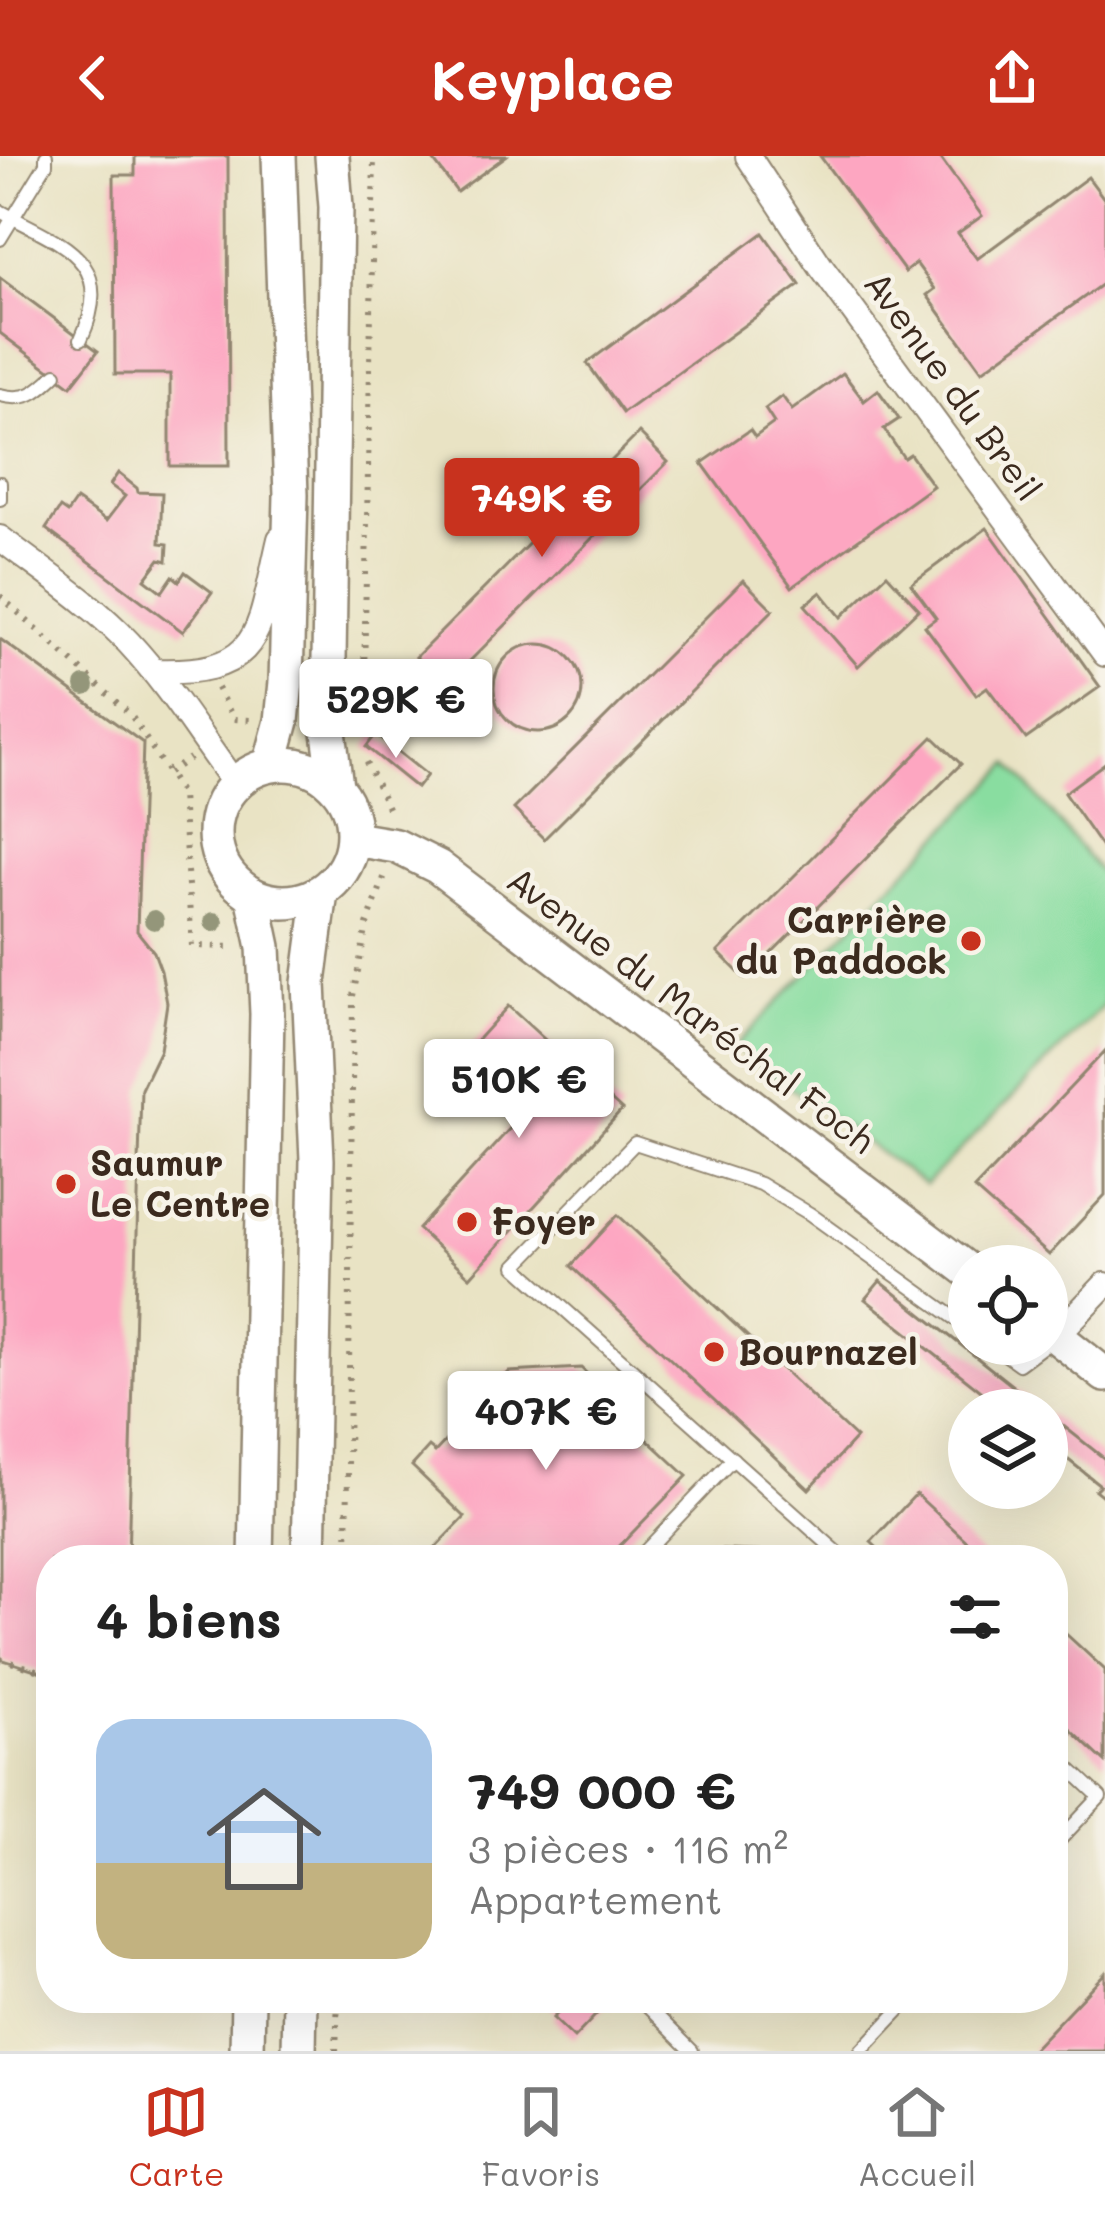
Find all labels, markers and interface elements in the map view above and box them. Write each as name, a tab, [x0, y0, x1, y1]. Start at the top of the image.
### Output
text: Keyplace	[431, 43, 674, 114]
icon: back	[60, 45, 126, 111]
icon: share	[979, 45, 1045, 111]
street label: Avenue du Breil	[855, 261, 1053, 509]
pin: 749K €	[444, 458, 640, 560]
text: 749K €	[471, 471, 613, 522]
pin: 529K €	[298, 659, 494, 761]
text: 529K €	[326, 672, 466, 723]
street label: Avenue du Maréchal Foch	[498, 855, 885, 1163]
place label: Carrière du Paddock	[736, 895, 947, 983]
marker: Carrière du Paddock	[958, 928, 984, 954]
pin: 510K €	[421, 1039, 617, 1141]
text: 510K €	[451, 1052, 587, 1103]
place label: Saumur Le Centre	[90, 1138, 270, 1226]
marker: Saumur Le Centre	[53, 1171, 79, 1197]
place label: Foyer	[491, 1197, 596, 1245]
marker: Foyer	[454, 1209, 480, 1235]
map controls	[948, 1245, 1068, 1509]
button: locate	[948, 1245, 1068, 1365]
place label: Bournazel	[738, 1327, 918, 1374]
marker: Bournazel	[701, 1339, 727, 1365]
pin: 407K €	[448, 1371, 644, 1473]
text: 407K €	[475, 1384, 617, 1435]
button: layers	[948, 1389, 1068, 1509]
text: 4 biens	[96, 1584, 282, 1651]
icon: filters	[942, 1584, 1008, 1650]
text: 749 000 €	[468, 1755, 736, 1822]
icon: home	[192, 1767, 336, 1911]
text: 3 pièces · 116 m²	[468, 1822, 788, 1873]
text: Appartement	[468, 1873, 722, 1924]
tab: Carte	[129, 2079, 224, 2194]
tab: Favoris	[482, 2079, 600, 2194]
tab: Accueil	[858, 2079, 976, 2194]

